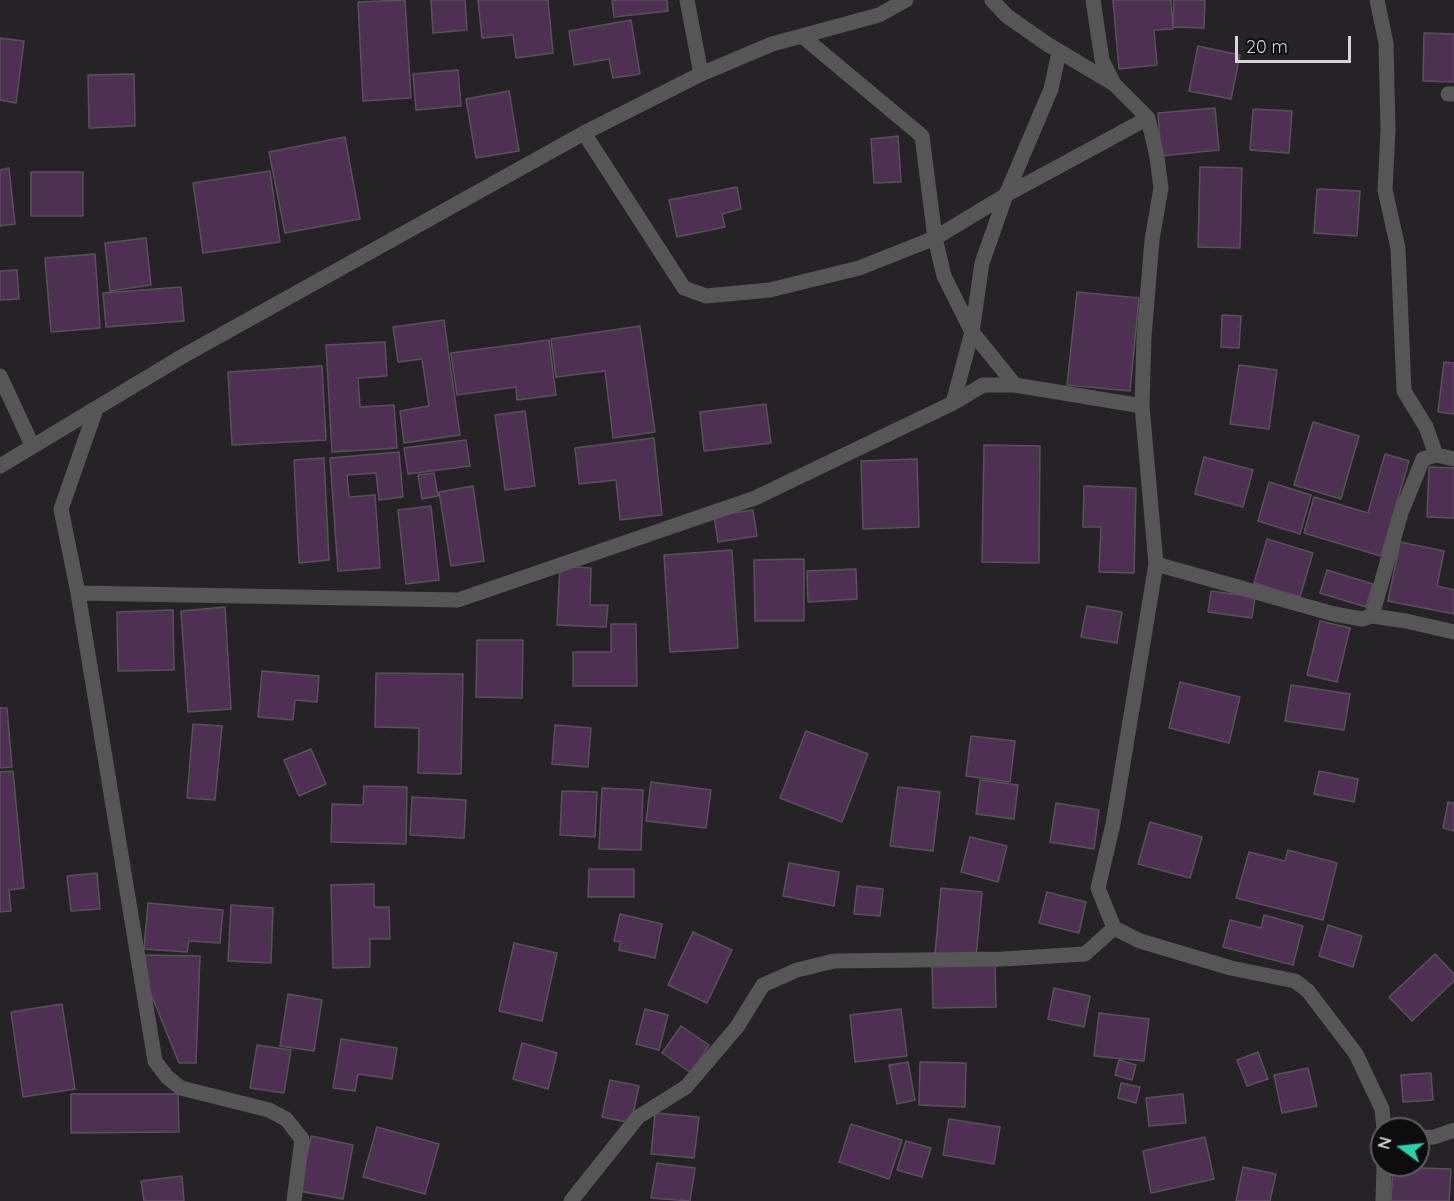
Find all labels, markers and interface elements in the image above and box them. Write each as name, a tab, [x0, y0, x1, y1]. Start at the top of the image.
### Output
scale bar	[1238, 24, 1354, 62]
text: 20 m	[1246, 35, 1288, 58]
north arrow	[1370, 1117, 1430, 1177]
text: N	[1373, 1135, 1396, 1151]

